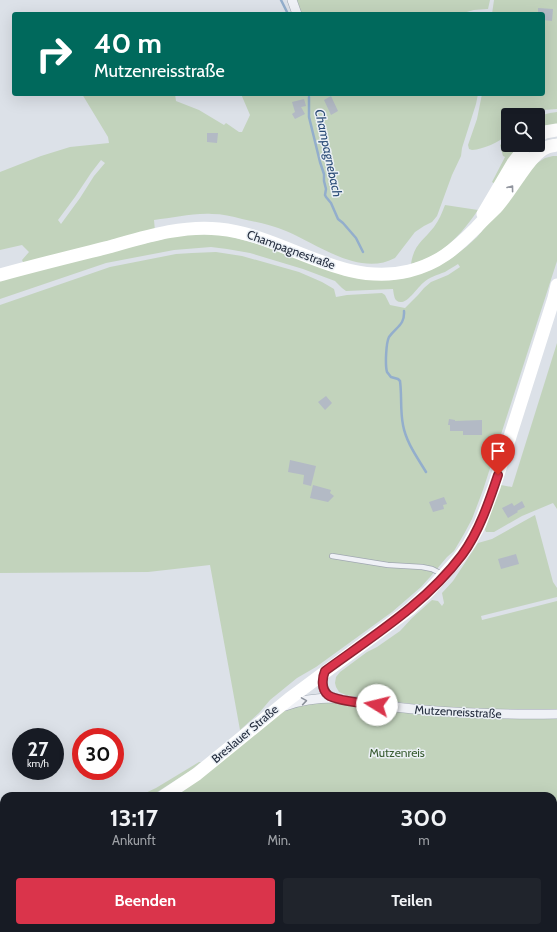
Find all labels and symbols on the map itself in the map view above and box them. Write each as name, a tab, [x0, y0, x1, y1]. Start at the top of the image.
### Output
water label: Champagnebach	[312, 108, 346, 198]
one-way arrow	[506, 185, 513, 192]
street label: Champagnestraße	[245, 227, 337, 272]
pin	[481, 434, 515, 475]
position arrow	[356, 684, 398, 726]
one-way arrow	[301, 697, 307, 705]
street label: Breslauer Straße	[208, 701, 281, 766]
street label: Mutzenreisstraße	[414, 702, 502, 721]
speed limit sign: 30	[72, 728, 124, 780]
park label: Mutzenreis	[369, 745, 425, 760]

